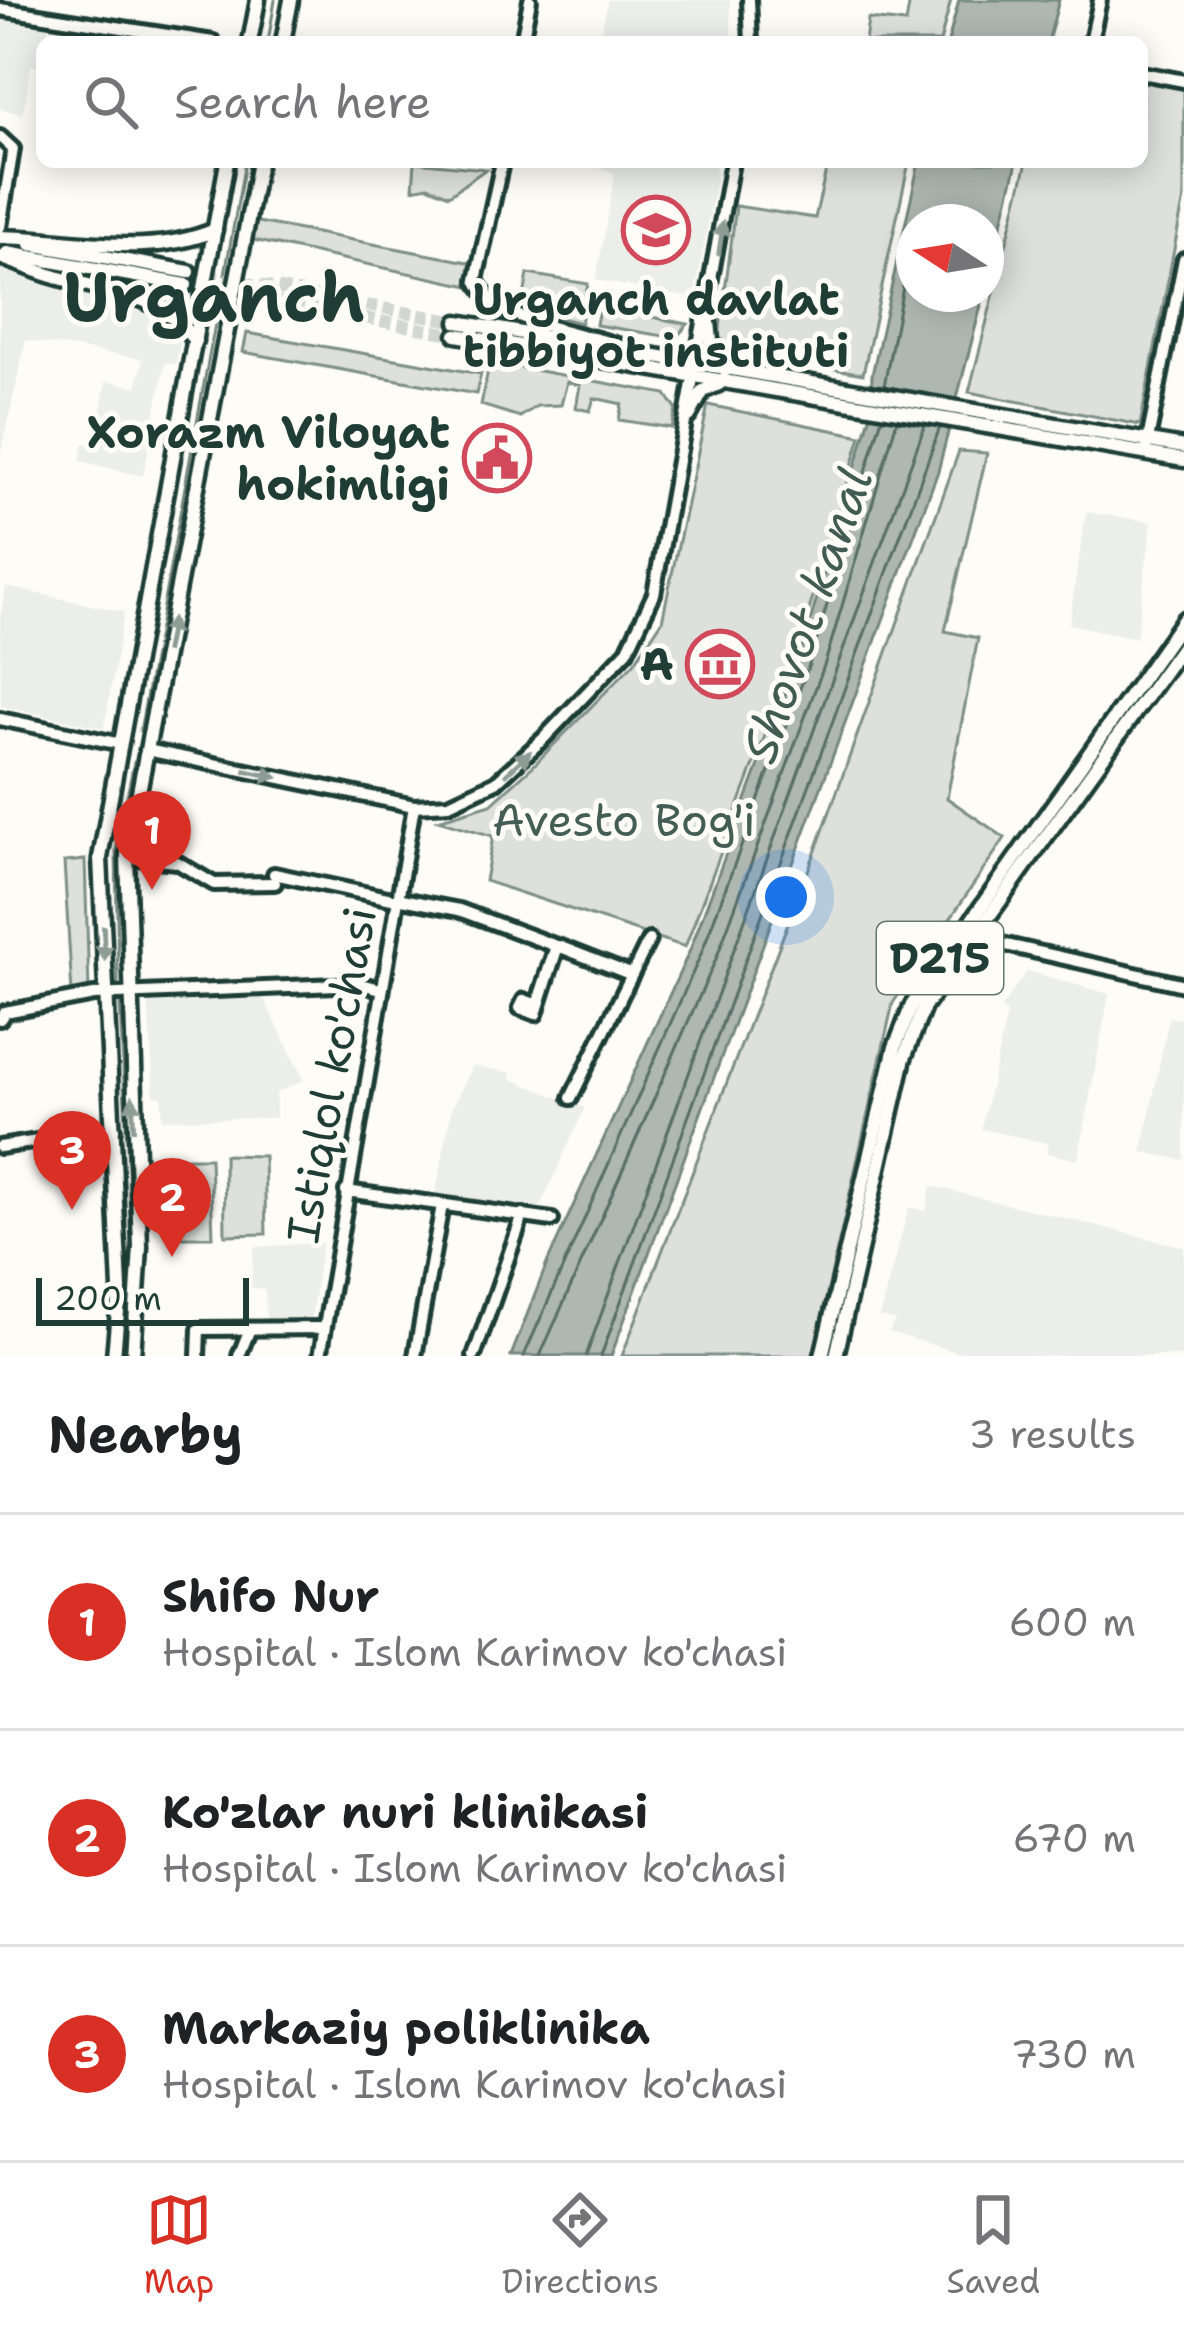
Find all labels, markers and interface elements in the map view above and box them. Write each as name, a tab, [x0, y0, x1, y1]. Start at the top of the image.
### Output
search box	[36, 36, 1148, 168]
icon: search	[78, 69, 144, 135]
text: Search here	[174, 72, 431, 132]
school or university icon: Urganch davlat tibbiyot instituti	[621, 195, 691, 265]
north arrow	[896, 204, 1004, 312]
one-way arrow	[712, 219, 731, 256]
district label: Urganch	[63, 251, 365, 343]
place label: Urganch davlat tibbiyot instituti	[463, 269, 849, 381]
place label: Xorazm Viloyat hokimligi	[87, 402, 450, 514]
public building icon: Xorazm Viloyat hokimligi	[462, 423, 532, 493]
water label: Shovot kanal	[727, 459, 887, 771]
one-way arrow	[160, 616, 179, 654]
museum icon: A	[685, 629, 755, 699]
place label: A	[639, 634, 674, 694]
one-way arrow	[503, 750, 532, 777]
one-way arrow	[243, 765, 281, 784]
park label: Avesto Bog'i	[492, 790, 756, 850]
pin: 1	[113, 791, 191, 890]
your location	[756, 867, 816, 927]
street label: Istiqlol ko'chasi	[272, 902, 390, 1248]
road number: D215	[877, 922, 1003, 994]
one-way arrow	[95, 925, 114, 963]
one-way arrow	[123, 1093, 142, 1131]
pin: 3	[33, 1111, 111, 1210]
pin: 2	[133, 1158, 211, 1257]
scale bar	[36, 1272, 249, 1325]
text: 200 m	[54, 1276, 162, 1321]
text: Nearby	[48, 1400, 243, 1468]
text: 3 results	[969, 1408, 1136, 1460]
text: Shifo Nur	[162, 1566, 380, 1626]
text: 1	[78, 1596, 96, 1648]
text: 600 m	[1008, 1596, 1136, 1648]
text: Hospital · Islom Karimov ko'chasi	[162, 1626, 787, 1678]
text: Ko'zlar nuri klinikasi	[162, 1782, 648, 1842]
text: 2	[73, 1812, 101, 1864]
text: 670 m	[1013, 1812, 1136, 1864]
text: Hospital · Islom Karimov ko'chasi	[162, 1842, 787, 1894]
text: Markaziy poliklinika	[162, 1998, 650, 2058]
text: 3	[73, 2028, 101, 2080]
text: 730 m	[1011, 2028, 1136, 2080]
text: Hospital · Islom Karimov ko'chasi	[162, 2058, 787, 2110]
tab: Map	[144, 2187, 214, 2304]
tab: Directions	[502, 2187, 659, 2304]
tab: Saved	[947, 2187, 1040, 2304]

